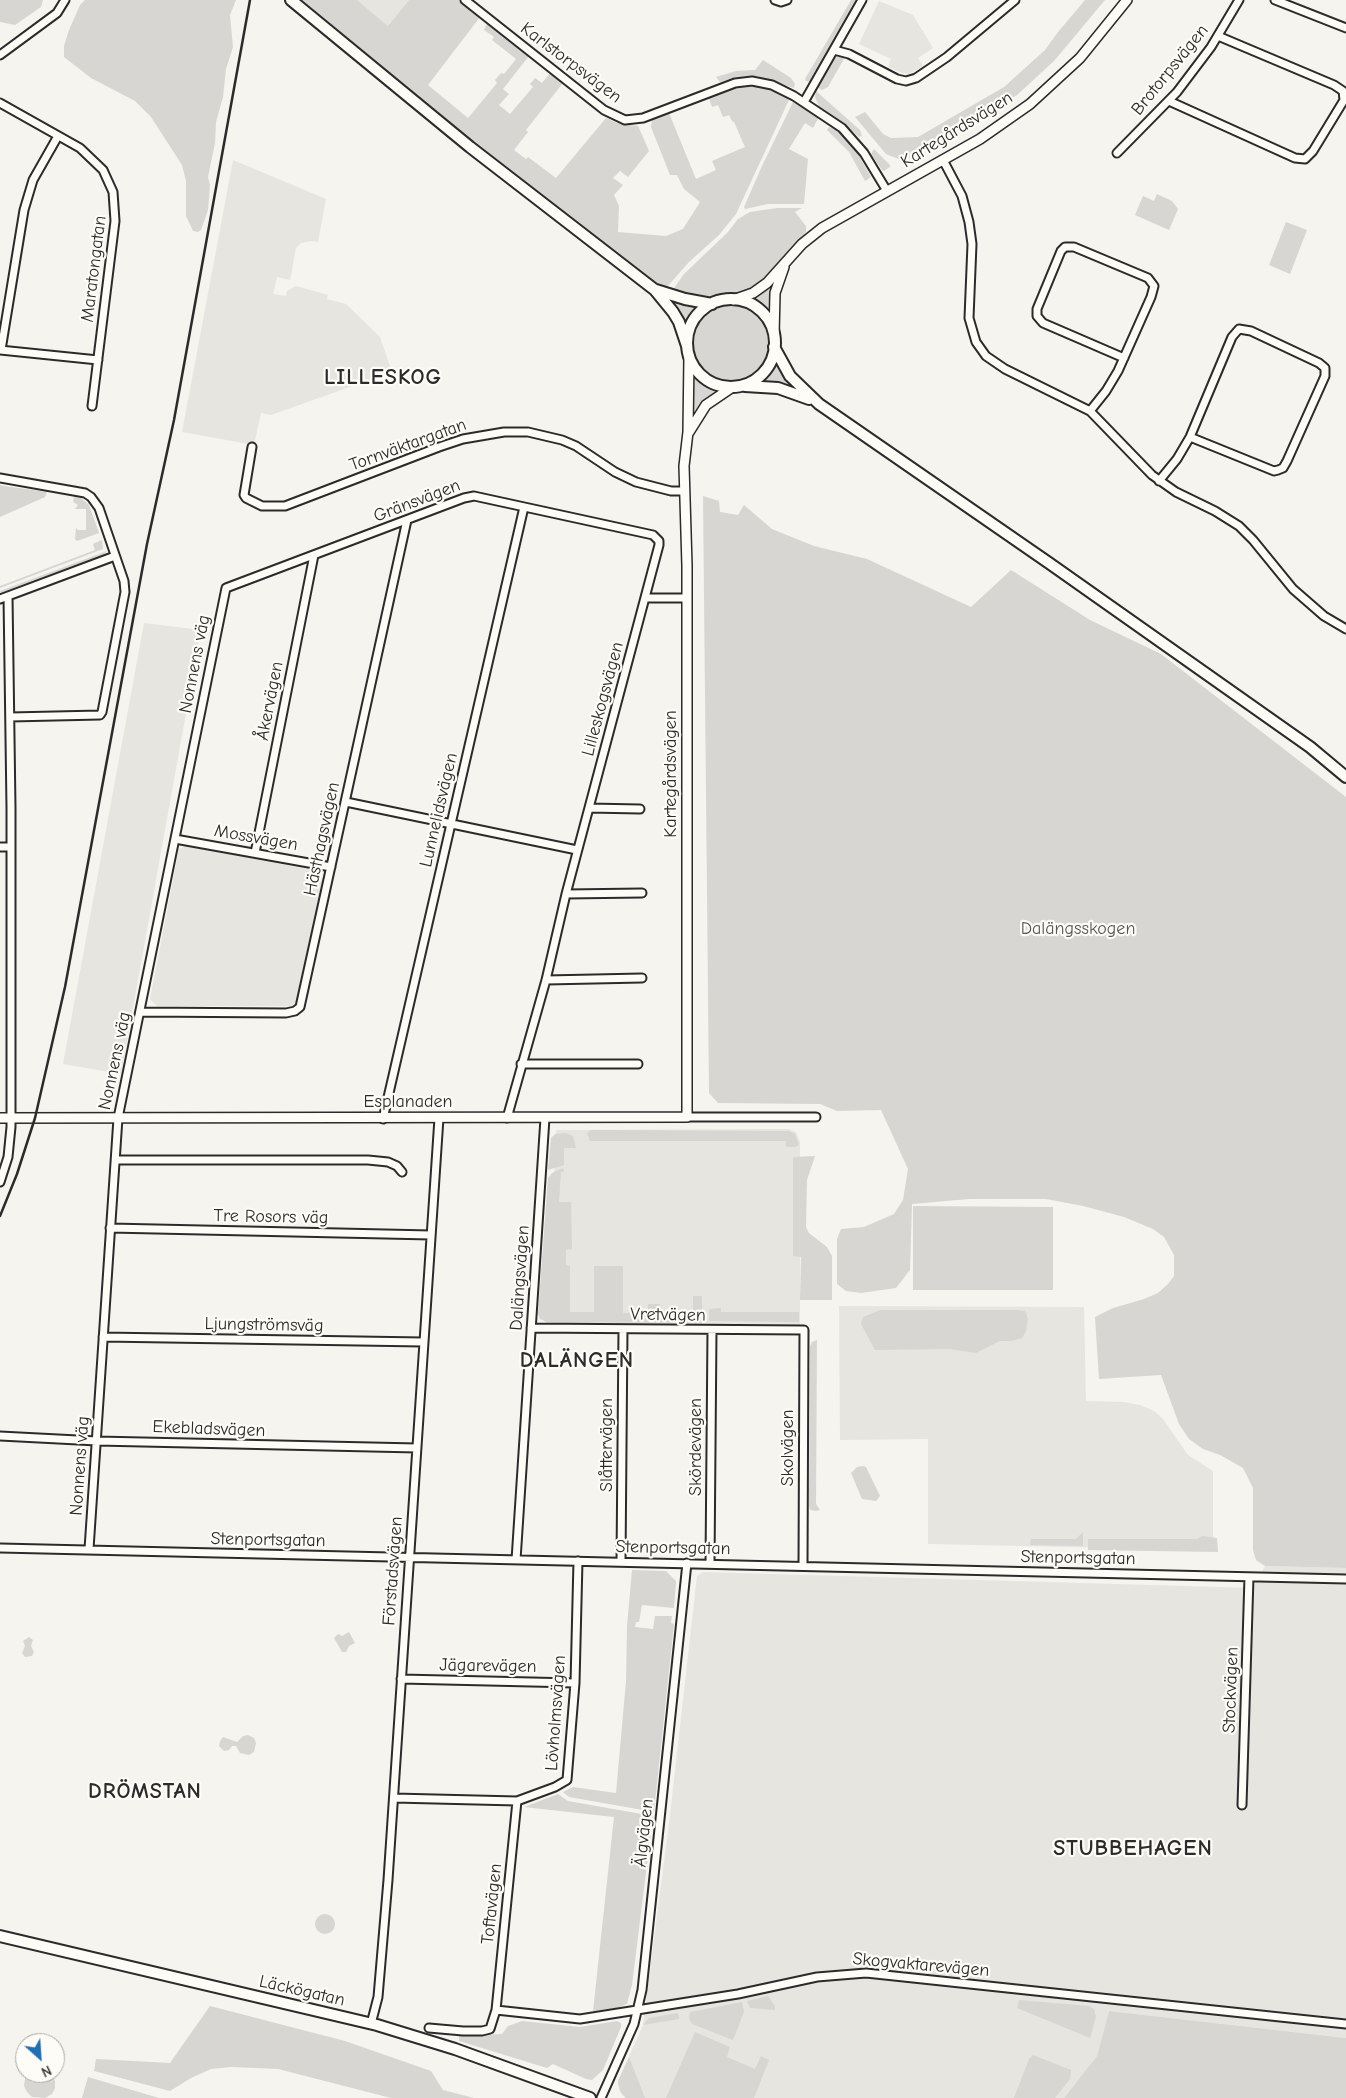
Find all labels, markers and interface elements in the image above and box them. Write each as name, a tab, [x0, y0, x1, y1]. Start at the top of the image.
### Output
street label: Karlstorpsvägen	[516, 18, 626, 108]
street label: Brotorpsvägen	[1127, 20, 1213, 120]
street label: Kartegårdsvägen	[897, 87, 1017, 173]
street label: Maratongatan	[77, 214, 111, 324]
district label: LILLESKOG	[323, 365, 443, 391]
street label: Tornväktargatan	[347, 414, 469, 476]
street label: Gränsvägen	[371, 475, 463, 527]
street label: Nonnens väg	[175, 613, 215, 715]
street label: Lilleskogsvägen	[577, 640, 629, 758]
street label: Åkervägen	[252, 660, 288, 742]
street label: Kartegårdsvägen	[660, 710, 682, 838]
street label: Lunnelidsvägen	[415, 751, 463, 869]
street label: Hästhagsvägen	[299, 780, 345, 898]
street label: Mossvägen	[213, 820, 299, 856]
park label: Dalängsskogen	[1021, 918, 1135, 940]
street label: Nonnens väg	[94, 1010, 136, 1112]
street label: Esplanaden	[364, 1091, 452, 1113]
street label: Tre Rosors väg	[213, 1205, 329, 1229]
street label: Dalängsvägen	[506, 1224, 534, 1332]
street label: Vretvägen	[630, 1304, 706, 1326]
street label: Ljungströmsväg	[204, 1313, 324, 1337]
district label: DALÄNGEN	[519, 1348, 635, 1374]
street label: Slåttervägen	[596, 1398, 618, 1492]
street label: Skördevägen	[685, 1398, 707, 1496]
street label: Skolvägen	[777, 1410, 799, 1486]
street label: Nonnens väg	[66, 1415, 94, 1517]
street label: Ekebladsvägen	[152, 1416, 266, 1442]
street label: Förstadsvägen	[378, 1516, 408, 1626]
street label: Stenportsgatan	[210, 1528, 326, 1552]
street label: Stenportsgatan	[615, 1536, 731, 1560]
street label: Stenportsgatan	[1020, 1546, 1136, 1570]
street label: Stockvägen	[1219, 1646, 1243, 1734]
street label: Jägarevägen	[439, 1654, 537, 1678]
street label: Lövholmsvägen	[541, 1654, 571, 1772]
district label: DRÖMSTAN	[87, 1779, 203, 1805]
street label: Älgvägen	[630, 1798, 658, 1868]
district label: STUBBEHAGEN	[1052, 1836, 1214, 1862]
street label: Toftavägen	[477, 1863, 507, 1945]
street label: Skogvaktarevägen	[852, 1948, 990, 1982]
street label: Läckögatan	[257, 1971, 347, 2011]
north arrow	[15, 2033, 65, 2083]
text: N	[39, 2061, 54, 2081]

